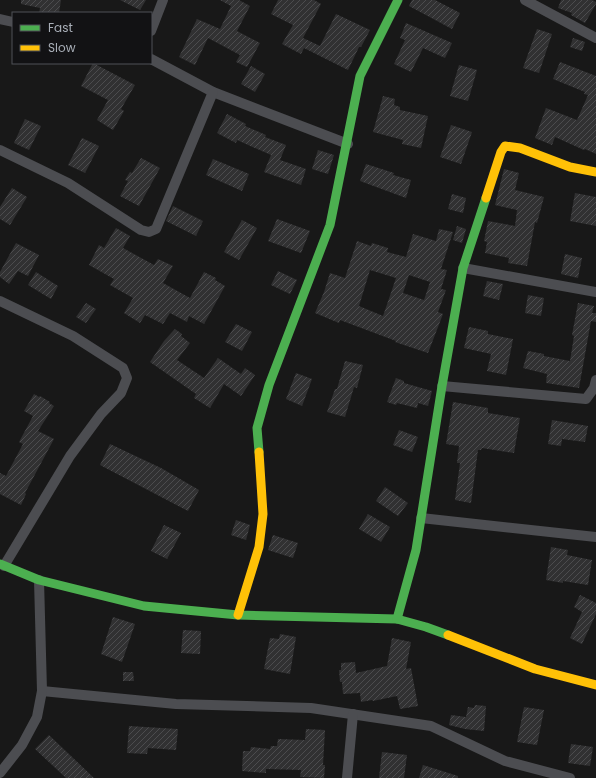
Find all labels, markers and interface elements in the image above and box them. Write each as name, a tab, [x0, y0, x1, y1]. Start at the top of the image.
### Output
legend	[12, 12, 152, 64]
text: Fast	[48, 19, 73, 36]
text: Slow	[48, 39, 76, 56]

